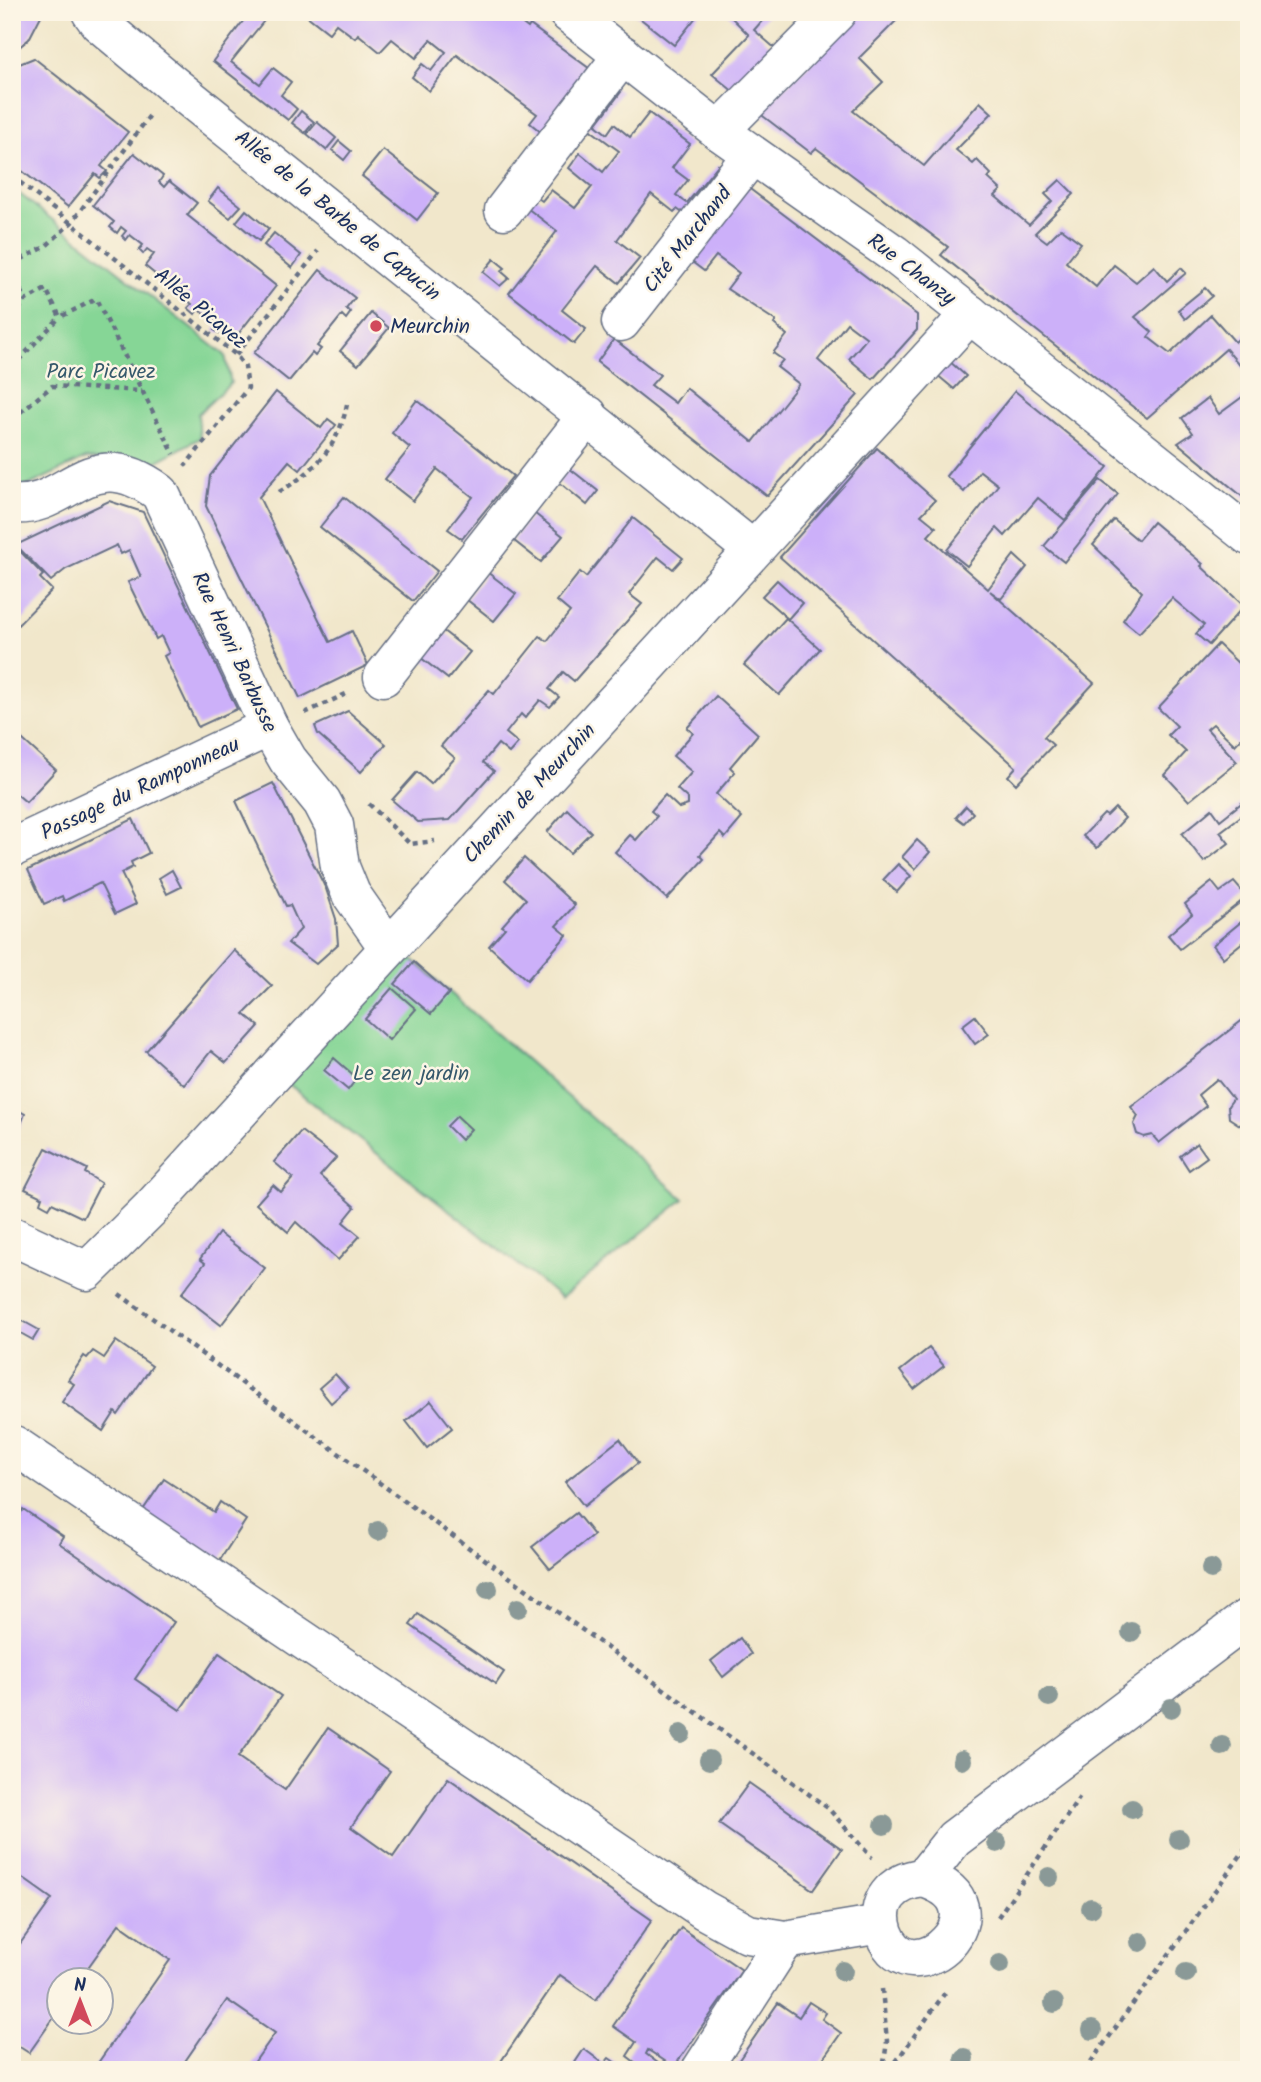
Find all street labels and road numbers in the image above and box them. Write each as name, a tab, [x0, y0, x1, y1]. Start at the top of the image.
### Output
street label: Allée de la Barbe de Capucin	[227, 122, 447, 310]
street label: Cité Marchand	[636, 179, 741, 301]
street label: Rue Chanzy	[860, 226, 963, 315]
street label: Allée Picavez	[146, 260, 254, 358]
street label: Rue Henri Barbusse	[182, 567, 286, 739]
street label: Chemin de Meurchin	[456, 716, 605, 872]
street label: Passage du Ramponneau	[36, 729, 245, 850]

